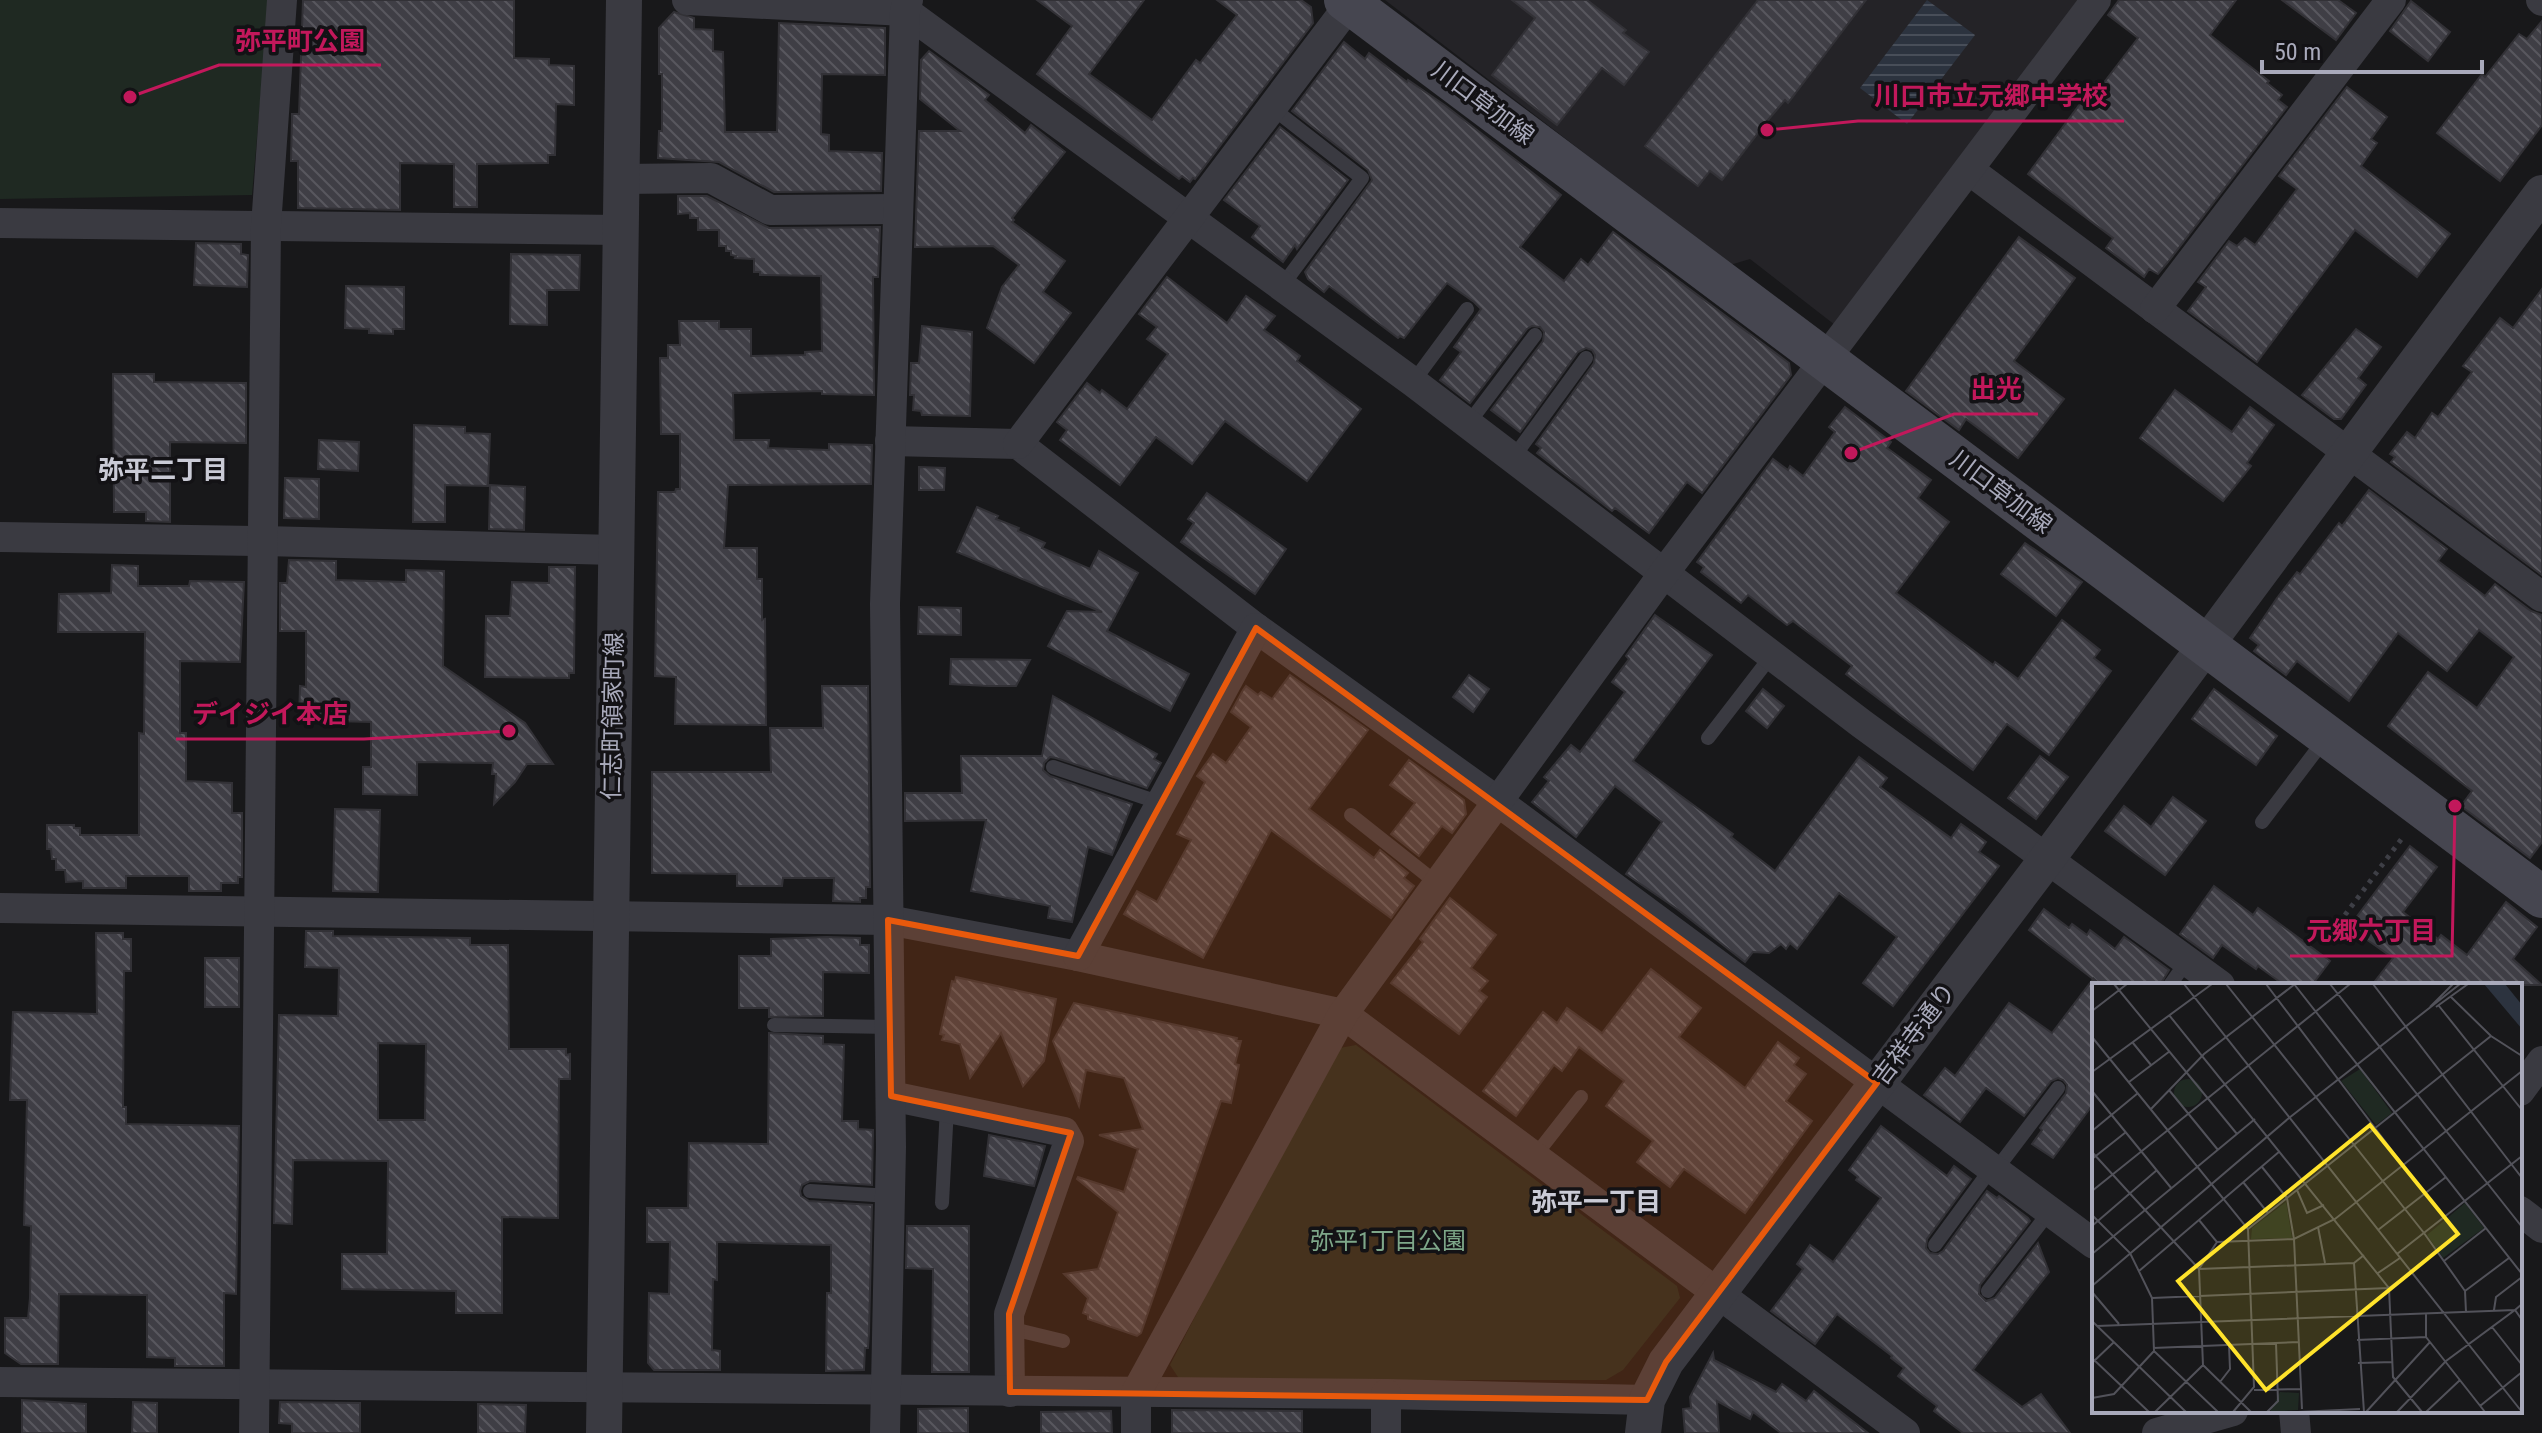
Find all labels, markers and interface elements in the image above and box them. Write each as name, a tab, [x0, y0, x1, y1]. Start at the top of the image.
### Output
callout: 弥平町公園	[219, 15, 381, 65]
scale bar	[2262, 24, 2482, 74]
text: 弥平町公園	[235, 26, 365, 56]
text: 50 m	[2274, 38, 2321, 66]
street label: 川口草加線	[1427, 56, 1539, 150]
callout: 川口市立元郷中学校	[1858, 71, 2124, 121]
text: 川口市立元郷中学校	[1874, 81, 2108, 111]
callout: 出光	[1954, 364, 2038, 414]
text: 出光	[1970, 374, 2022, 404]
street label: 川口草加線	[1945, 445, 2057, 539]
district label: 弥平二丁目	[98, 455, 228, 485]
street label: 仁志町領家町線	[598, 632, 628, 800]
callout: デイジイ本店	[176, 689, 364, 739]
text: デイジイ本店	[192, 699, 348, 729]
callout: 元郷六丁目	[2290, 906, 2452, 956]
text: 元郷六丁目	[2306, 916, 2436, 946]
street label: 吉祥寺通り	[1867, 978, 1961, 1090]
inset map	[2092, 983, 2522, 1413]
district label: 弥平一丁目	[1531, 1187, 1661, 1217]
park label: 弥平1丁目公園	[1310, 1227, 1466, 1255]

